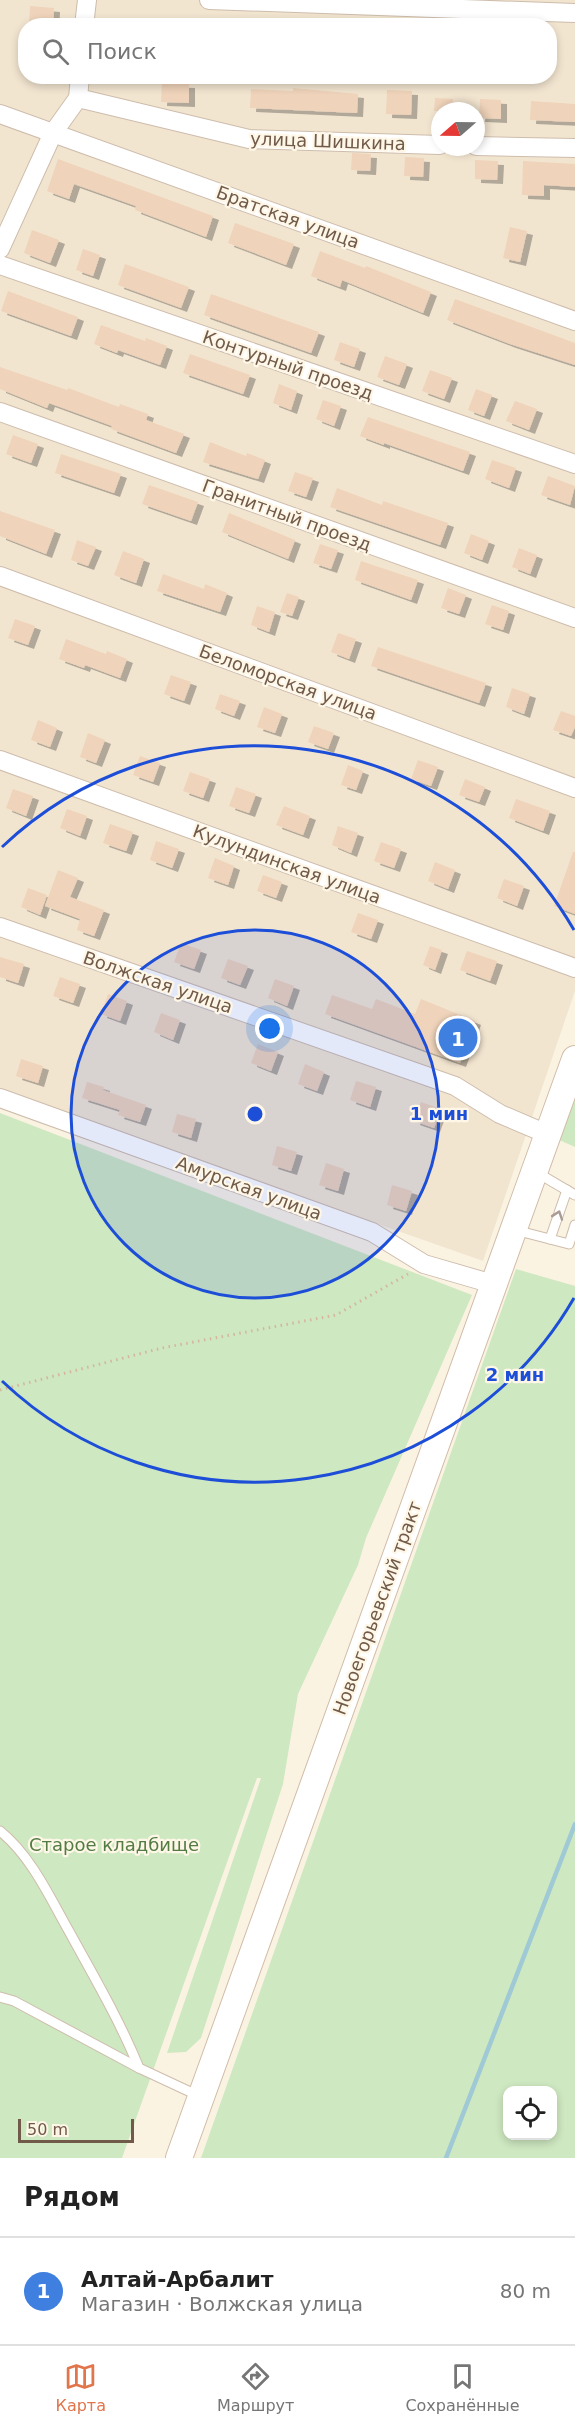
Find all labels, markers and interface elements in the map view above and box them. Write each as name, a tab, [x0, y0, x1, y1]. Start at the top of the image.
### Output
search box	[18, 18, 557, 84]
icon: search	[39, 35, 72, 68]
text: Поиск	[87, 39, 157, 64]
north arrow	[431, 102, 485, 156]
street label: улица Шишкина	[250, 128, 406, 154]
street label: Братская улица	[214, 181, 362, 253]
street label: Контурный проезд	[200, 326, 376, 404]
street label: Гранитный проезд	[200, 475, 374, 555]
street label: Беломорская улица	[196, 640, 380, 724]
street label: Кулундинская улица	[190, 820, 384, 908]
street label: Волжская улица	[81, 947, 235, 1017]
your location	[255, 1014, 284, 1043]
pin: 1	[438, 1016, 478, 1060]
text: 1 мин	[410, 1103, 468, 1124]
centre of rings	[245, 1104, 265, 1124]
street label: Амурская улица	[173, 1152, 325, 1224]
one-way arrow	[551, 1210, 564, 1221]
text: 2 мин	[486, 1364, 544, 1385]
street label: Новоегорьевский тракт	[329, 1498, 425, 1718]
park label: Старое кладбище	[29, 1834, 199, 1855]
map controls	[503, 2086, 557, 2140]
button: locate	[503, 2086, 557, 2140]
scale bar	[18, 2116, 134, 2144]
text: 50 m	[27, 2120, 68, 2139]
text: Рядом	[24, 2182, 120, 2212]
text: Алтай-Арбалит	[81, 2267, 274, 2292]
text: 1	[37, 2279, 50, 2303]
text: 80 m	[500, 2279, 551, 2303]
text: Магазин · Волжская улица	[81, 2292, 363, 2316]
tab: Карта	[56, 2360, 106, 2415]
tab: Маршрут	[217, 2360, 294, 2415]
tab: Сохранённые	[405, 2360, 519, 2415]

